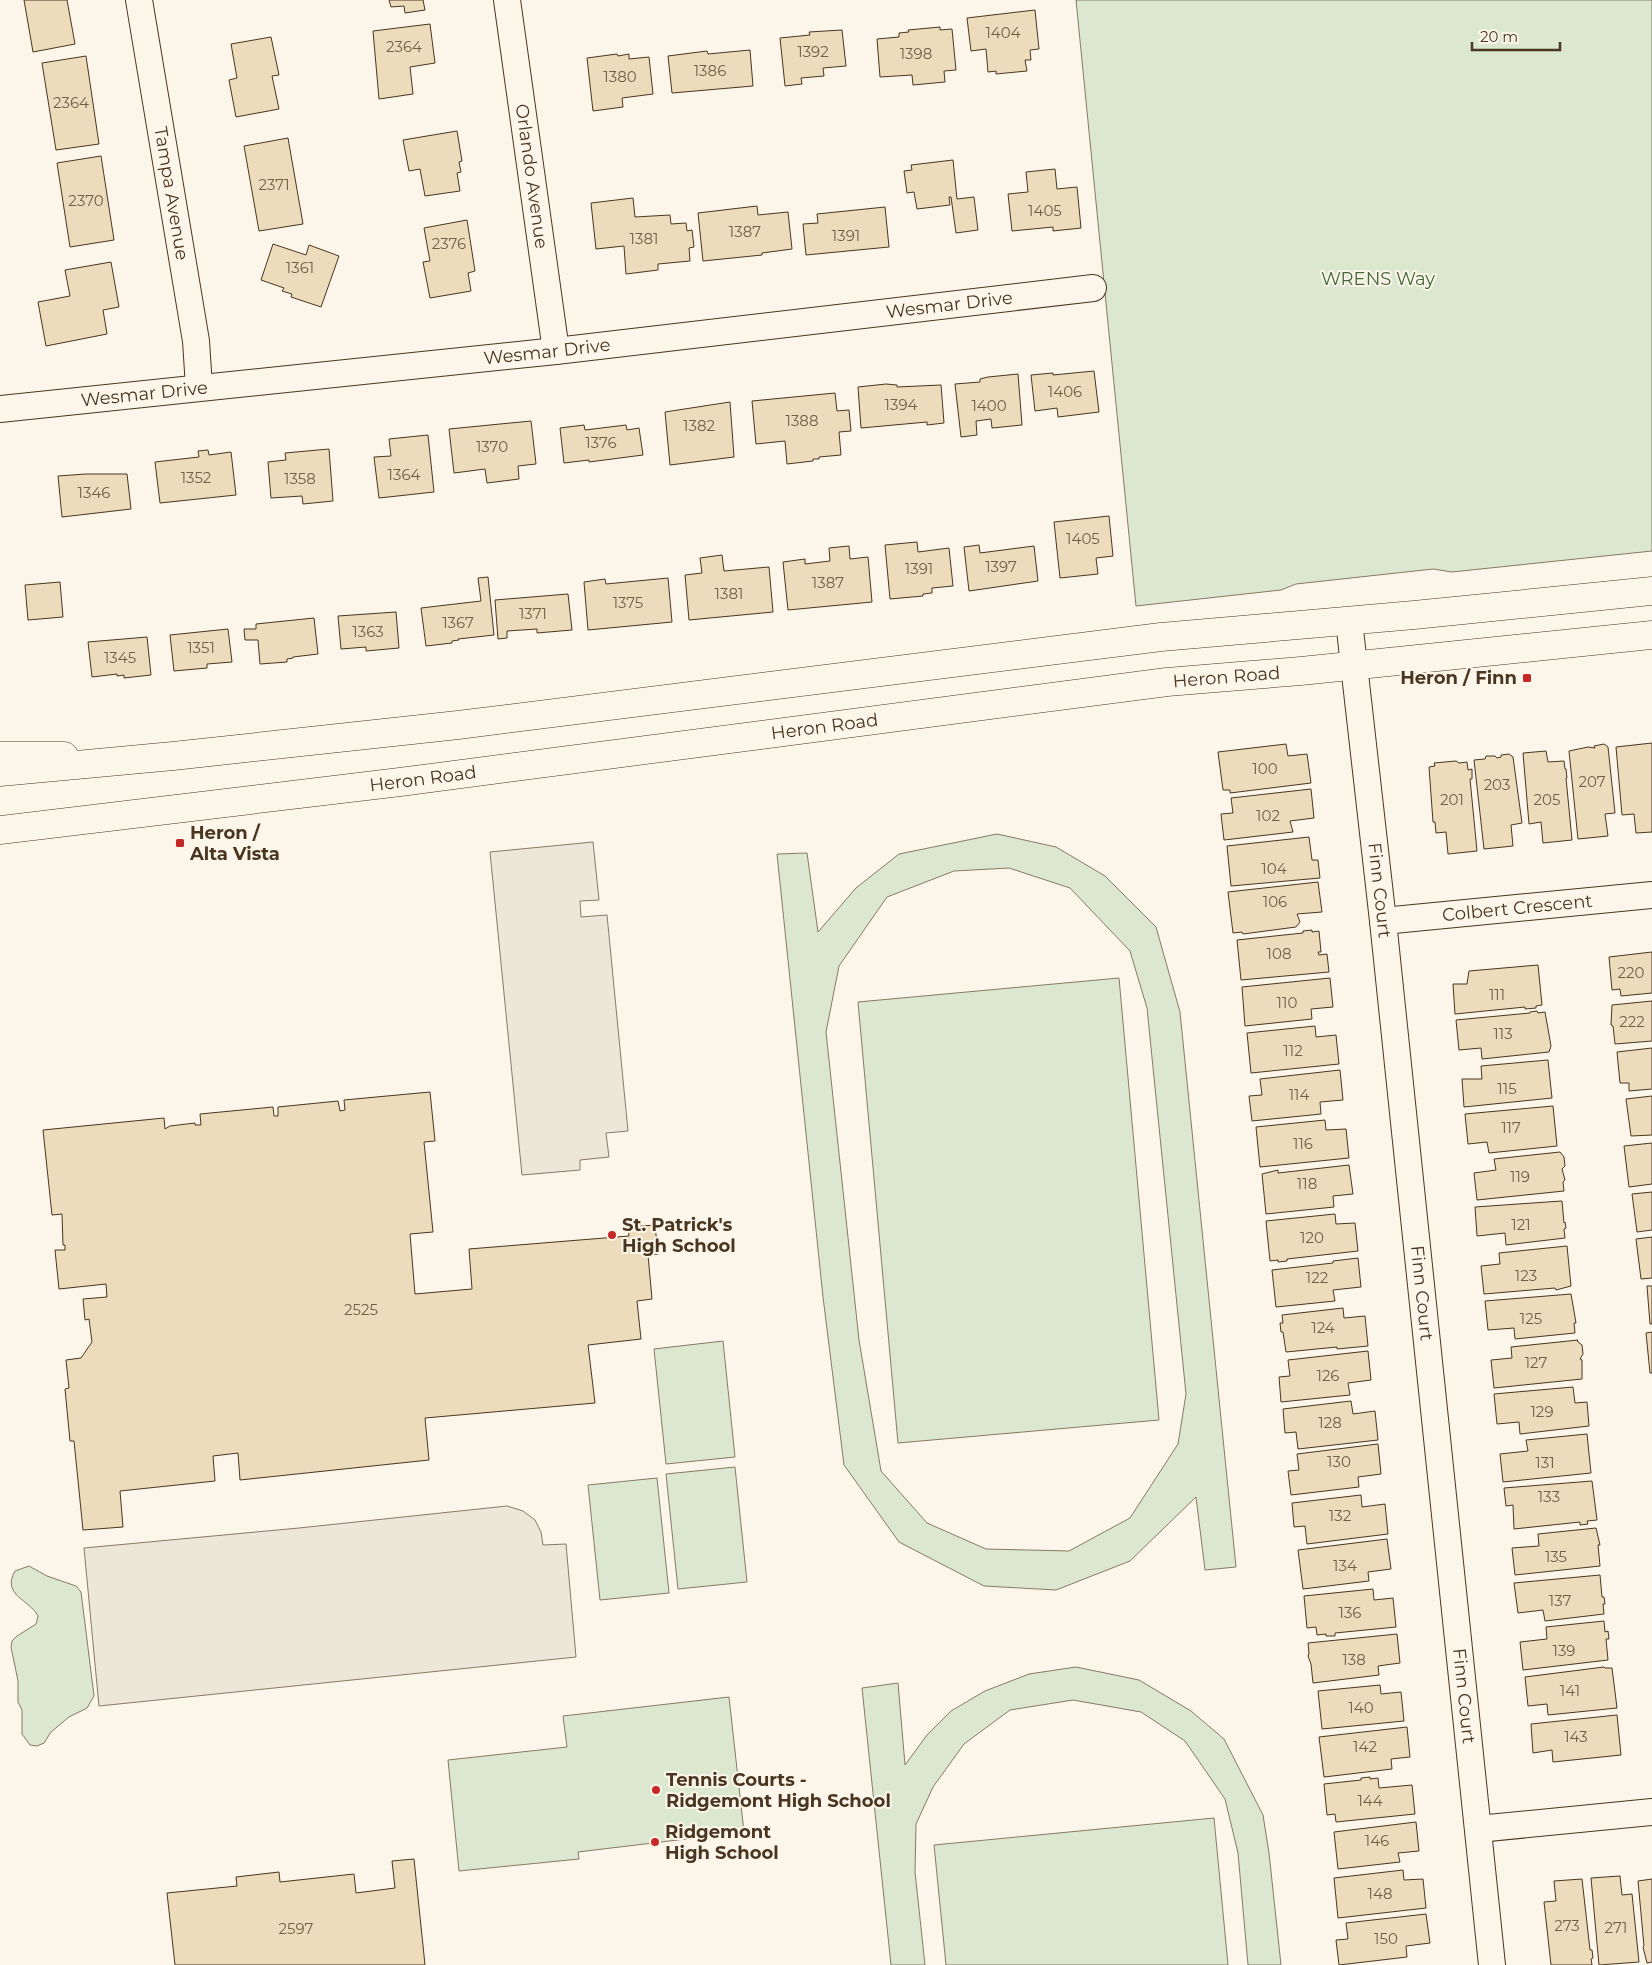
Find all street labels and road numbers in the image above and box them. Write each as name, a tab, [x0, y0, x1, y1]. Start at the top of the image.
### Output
street label: Orlando Avenue	[511, 102, 553, 250]
street label: Tampa Avenue	[149, 125, 193, 262]
street label: Wesmar Drive	[885, 286, 1014, 323]
street label: Wesmar Drive	[482, 334, 612, 369]
street label: Wesmar Drive	[80, 376, 209, 412]
street label: Heron Road	[1172, 662, 1281, 692]
street label: Heron Road	[770, 709, 879, 745]
street label: Heron Road	[368, 761, 478, 797]
street label: Finn Court	[1363, 841, 1396, 939]
street label: Colbert Crescent	[1441, 890, 1594, 926]
street label: Finn Court	[1406, 1244, 1438, 1342]
street label: Finn Court	[1448, 1647, 1480, 1745]

